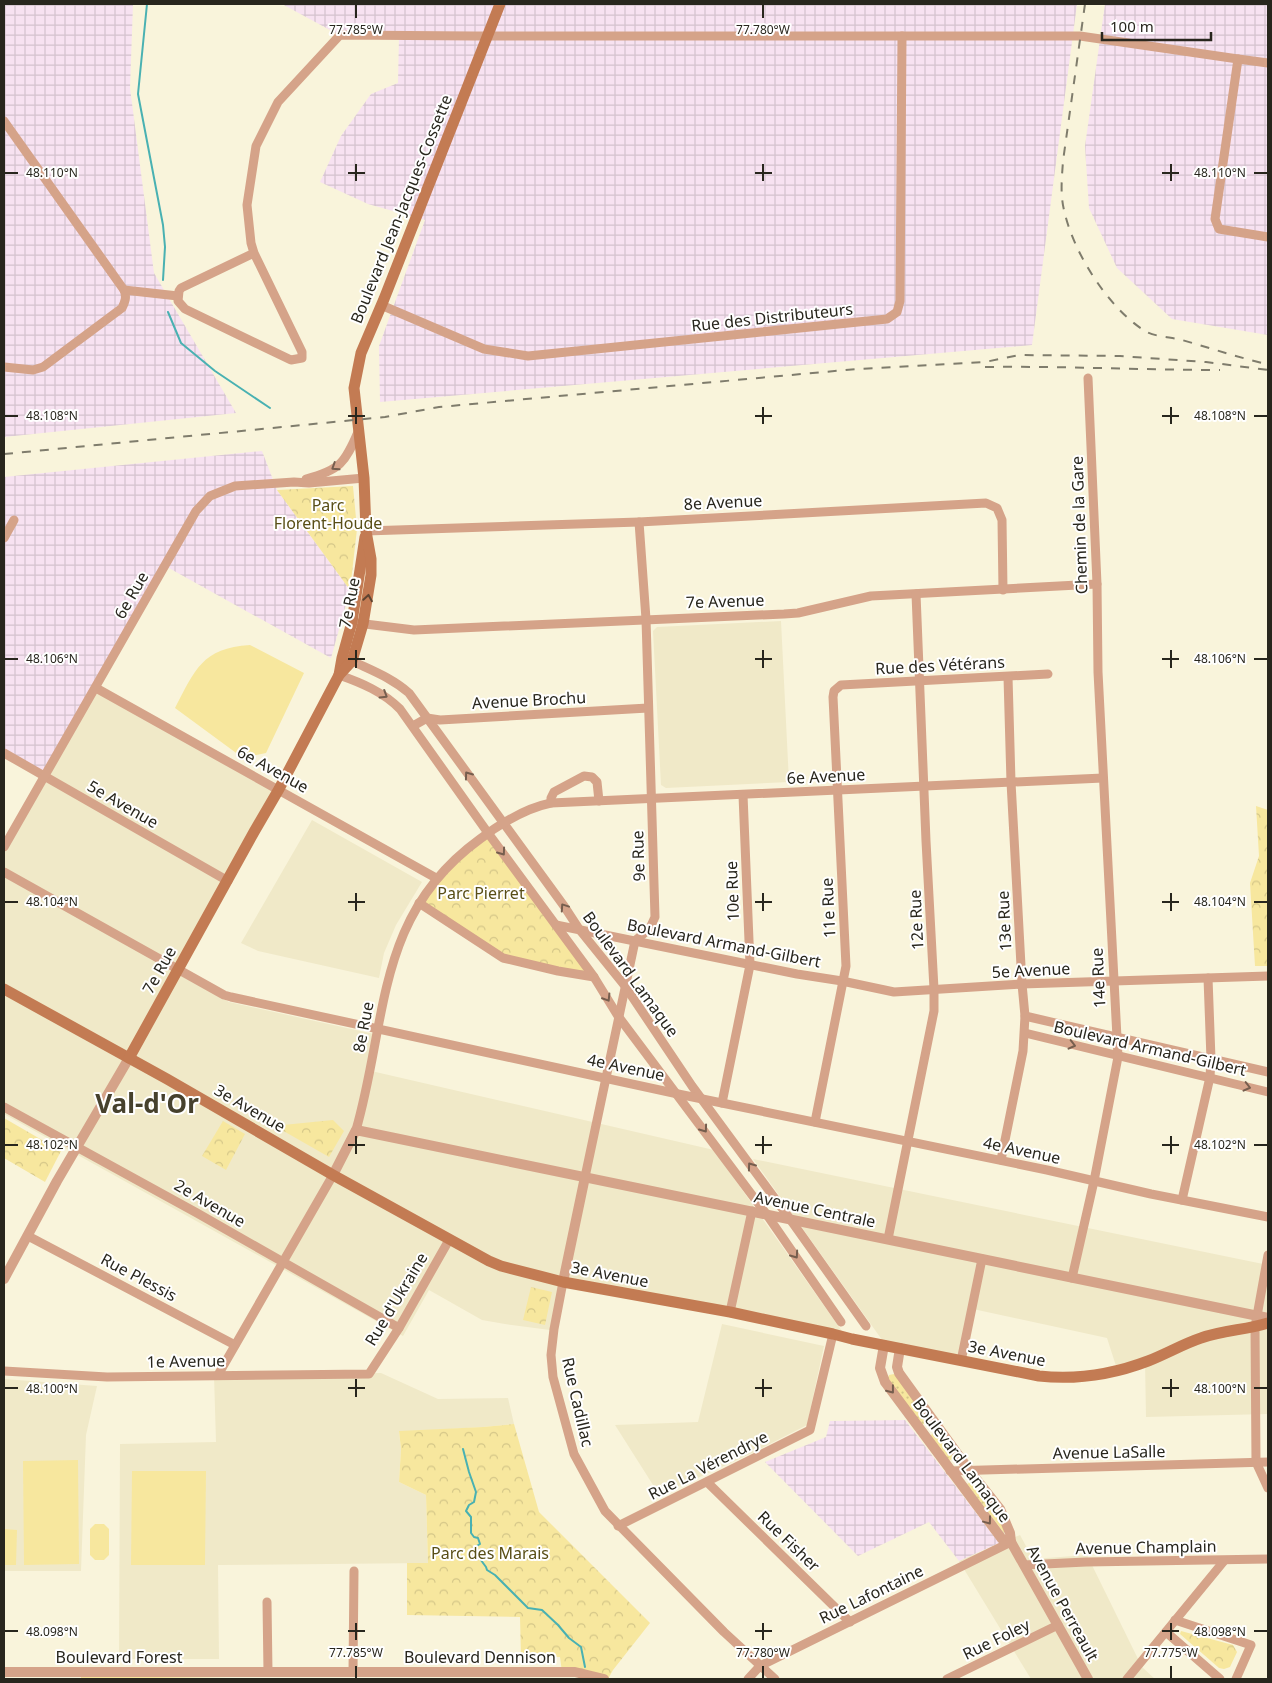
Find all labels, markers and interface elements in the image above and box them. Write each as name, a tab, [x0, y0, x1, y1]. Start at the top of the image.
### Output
scale bar	[1102, 10, 1211, 42]
text: 100 m	[1110, 16, 1154, 36]
text: 77.785°W	[329, 21, 383, 38]
text: 77.780°W	[736, 21, 790, 38]
street label: Boulevard Jean-Jacques-Cossette	[345, 91, 457, 327]
text: 48.110°N	[26, 164, 78, 181]
text: 48.110°N	[1194, 164, 1246, 181]
street label: Rue des Distributeurs	[690, 298, 854, 336]
text: 48.108°N	[26, 407, 78, 424]
text: 48.108°N	[1194, 407, 1246, 424]
street label: Chemin de la Gare	[1066, 455, 1092, 595]
one-way arrow	[331, 461, 340, 471]
street label: 8e Avenue	[683, 489, 763, 515]
park label: Parc Florent-Houde	[274, 494, 382, 534]
street label: 6e Rue	[109, 567, 153, 623]
street label: 7e Rue	[333, 576, 365, 630]
street label: 7e Avenue	[685, 589, 765, 613]
one-way arrow	[362, 594, 372, 603]
text: 48.106°N	[26, 650, 78, 667]
text: 48.106°N	[1194, 650, 1246, 667]
street label: Rue des Vétérans	[875, 651, 1005, 679]
street label: Avenue Brochu	[471, 686, 587, 714]
one-way arrow	[378, 689, 387, 698]
street label: 6e Avenue	[233, 740, 313, 798]
street label: 6e Avenue	[786, 763, 866, 789]
one-way arrow	[466, 772, 474, 781]
street label: 5e Avenue	[84, 775, 162, 833]
street label: 9e Rue	[626, 830, 650, 882]
one-way arrow	[496, 846, 505, 856]
street label: 10e Rue	[720, 860, 744, 922]
street label: 11e Rue	[815, 877, 841, 939]
park label: Parc Pierret	[437, 882, 525, 904]
street label: 12e Rue	[903, 889, 929, 951]
street label: 13e Rue	[991, 890, 1017, 952]
text: 48.104°N	[26, 893, 78, 910]
text: 48.104°N	[1194, 893, 1246, 910]
one-way arrow	[561, 903, 570, 912]
street label: Boulevard Lamaque	[578, 907, 684, 1041]
street label: Boulevard Armand-Gilbert	[625, 913, 823, 973]
street label: 7e Rue	[137, 942, 181, 998]
street label: 14e Rue	[1085, 947, 1111, 1009]
street label: 5e Avenue	[991, 957, 1071, 983]
one-way arrow	[601, 993, 610, 1002]
street label: 8e Rue	[347, 1000, 379, 1054]
street label: Boulevard Armand-Gilbert	[1052, 1015, 1249, 1081]
one-way arrow	[1068, 1040, 1076, 1050]
street label: 4e Avenue	[585, 1048, 667, 1086]
street label: 3e Avenue	[211, 1079, 289, 1137]
one-way arrow	[1243, 1081, 1252, 1092]
district label: Val-d'Or	[95, 1085, 199, 1121]
one-way arrow	[698, 1123, 706, 1132]
street label: 4e Avenue	[981, 1131, 1063, 1169]
text: 48.102°N	[26, 1136, 78, 1153]
text: 48.102°N	[1194, 1136, 1246, 1153]
one-way arrow	[749, 1163, 757, 1172]
street label: 2e Avenue	[171, 1174, 249, 1232]
street label: Avenue Centrale	[752, 1185, 878, 1233]
street label: Rue Plessis	[97, 1248, 181, 1306]
street label: Rue d'Ukraine	[360, 1248, 432, 1350]
one-way arrow	[789, 1249, 798, 1258]
street label: 3e Avenue	[569, 1256, 651, 1292]
street label: 3e Avenue	[966, 1335, 1048, 1371]
street label: 1e Avenue	[147, 1349, 225, 1373]
street label: Rue Cadillac	[557, 1355, 599, 1449]
text: 48.100°N	[26, 1380, 78, 1397]
text: 48.100°N	[1194, 1380, 1246, 1397]
one-way arrow	[886, 1384, 894, 1393]
street label: Boulevard Lamaque	[908, 1393, 1016, 1527]
street label: Rue La Vérendrye	[644, 1425, 772, 1505]
street label: Avenue LaSalle	[1052, 1440, 1166, 1464]
street label: Rue Fisher	[753, 1506, 825, 1576]
one-way arrow	[982, 1515, 991, 1525]
street label: Avenue Champlain	[1075, 1535, 1217, 1559]
street label: Avenue Perreault	[1022, 1541, 1104, 1665]
park label: Parc des Marais	[431, 1542, 549, 1564]
street label: Rue Lafontaine	[815, 1559, 927, 1629]
street label: Rue Foley	[959, 1613, 1034, 1665]
text: 48.098°N	[26, 1623, 78, 1640]
text: 48.098°N	[1194, 1623, 1246, 1640]
text: 77.785°W	[329, 1644, 383, 1661]
text: 77.780°W	[736, 1644, 790, 1661]
text: 77.775°W	[1144, 1644, 1198, 1661]
street label: Boulevard Forest	[56, 1646, 183, 1668]
street label: Boulevard Dennison	[404, 1646, 556, 1668]

